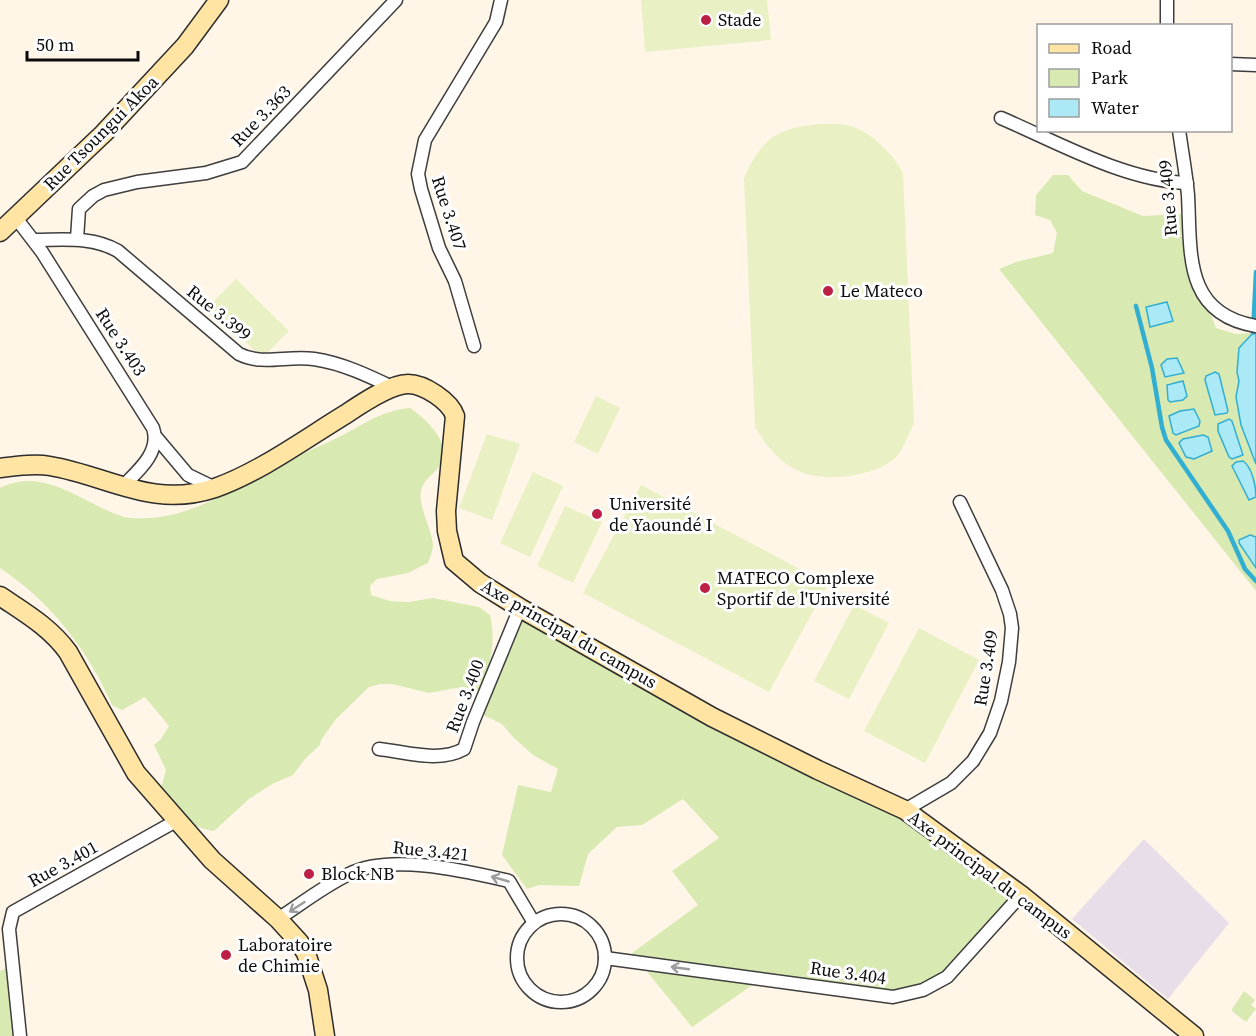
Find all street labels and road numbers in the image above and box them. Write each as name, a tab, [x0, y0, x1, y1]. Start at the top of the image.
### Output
street label: Rue Tsoungui Akoa	[38, 69, 164, 196]
street label: Rue 3.363	[225, 79, 296, 152]
street label: Rue 3.409	[1152, 159, 1183, 237]
street label: Rue 3.407	[426, 173, 473, 253]
street label: Rue 3.399	[182, 279, 257, 346]
street label: Rue 3.403	[90, 303, 153, 381]
street label: Axe principal du campus	[477, 573, 662, 694]
street label: Rue 3.409	[967, 628, 1004, 708]
street label: Rue 3.400	[439, 656, 490, 736]
street label: Axe principal du campus	[903, 805, 1077, 945]
street label: Rue 3.401	[23, 834, 102, 893]
street label: Rue 3.421	[392, 834, 470, 867]
street label: Rue 3.404	[808, 955, 888, 990]

